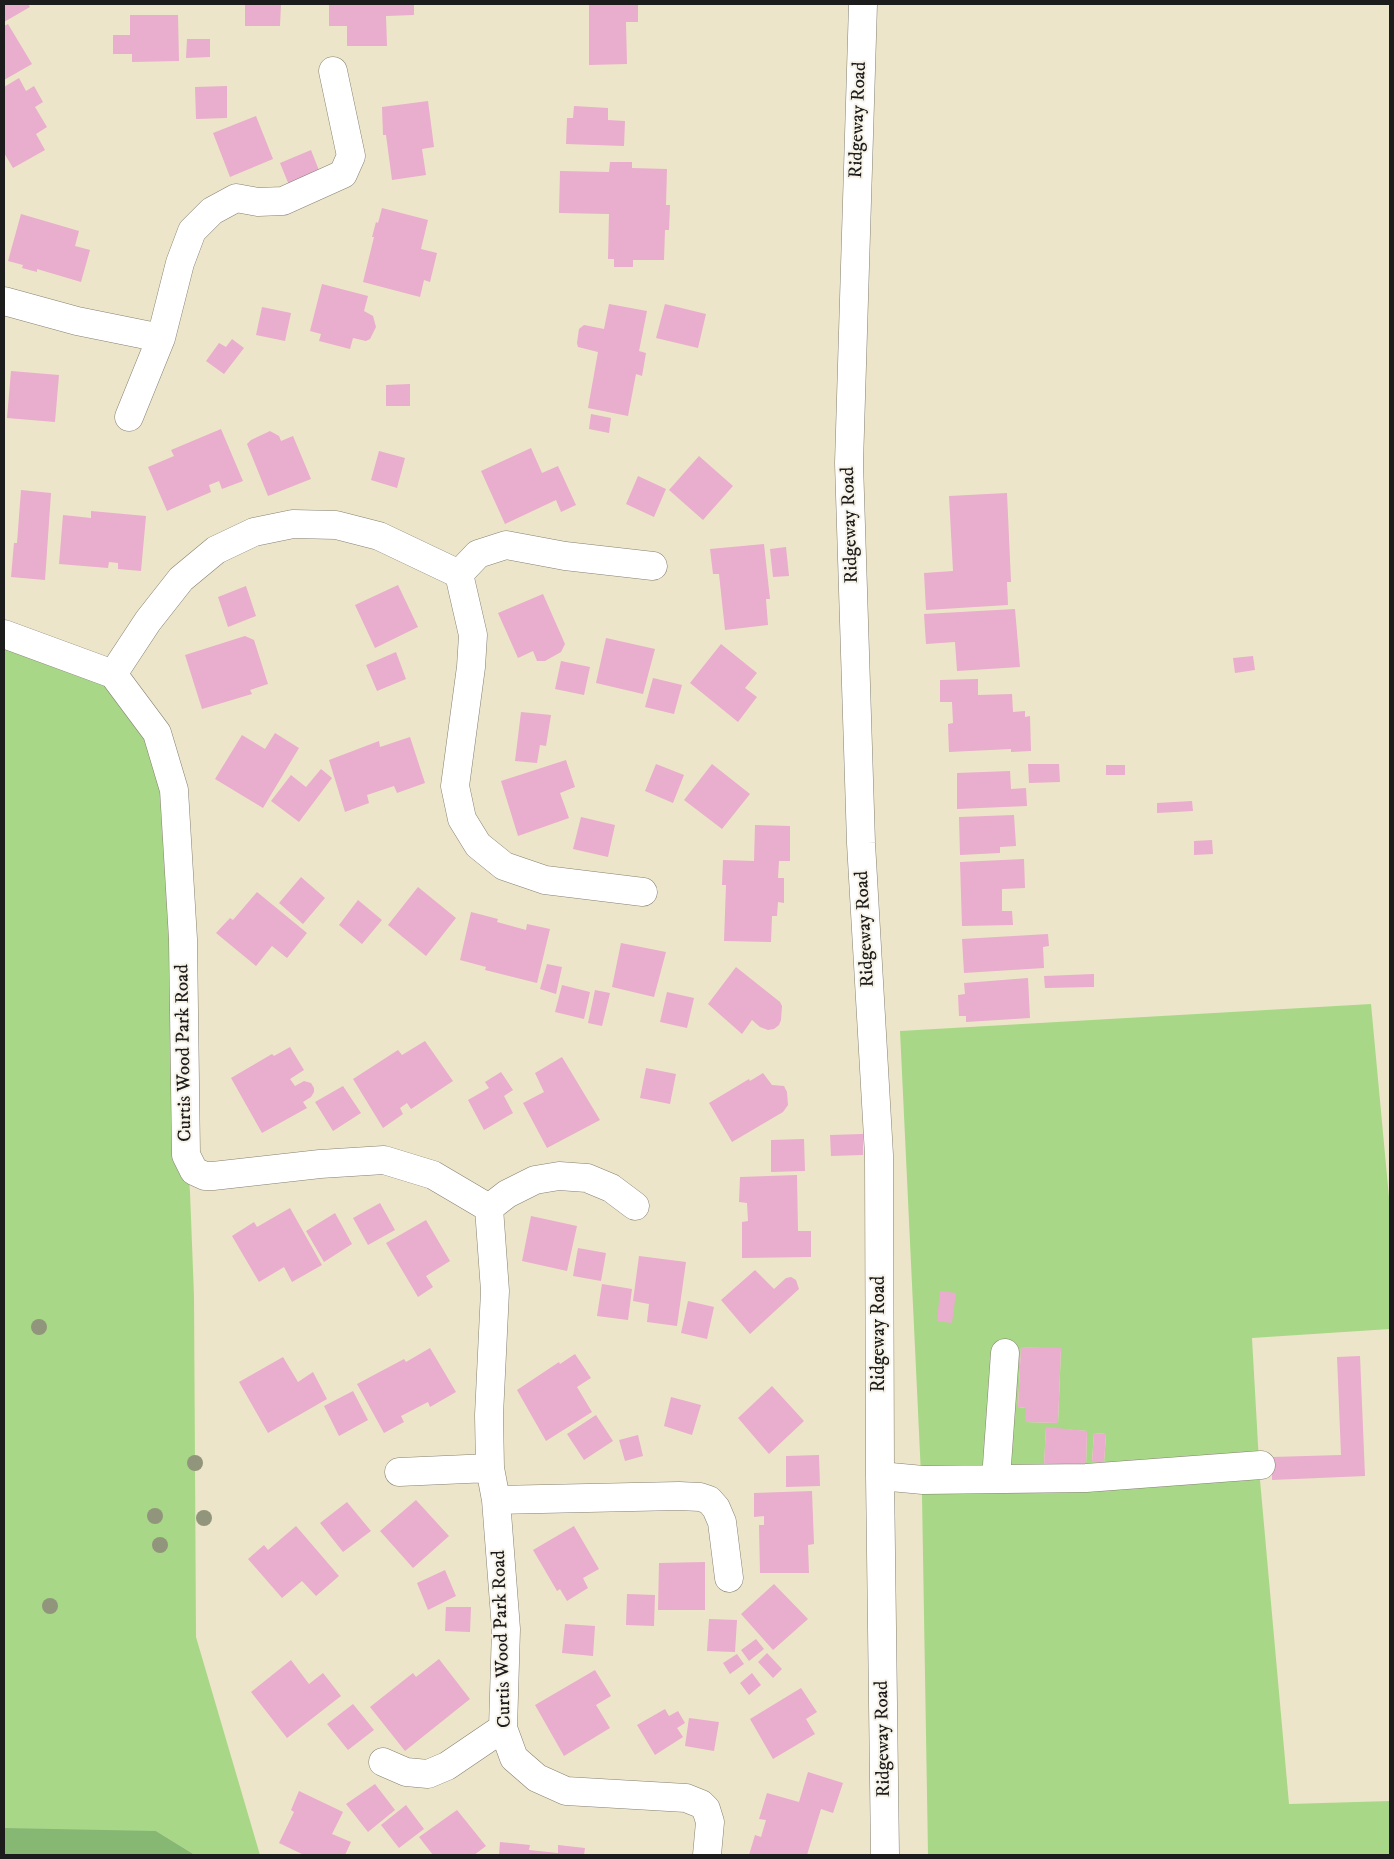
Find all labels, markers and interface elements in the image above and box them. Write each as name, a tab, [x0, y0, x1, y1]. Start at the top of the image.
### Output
street label: Ridgeway Road	[846, 61, 872, 179]
street label: Ridgeway Road	[838, 466, 864, 584]
street label: Ridgeway Road	[852, 870, 880, 988]
street label: Curtis Wood Park Road	[172, 964, 198, 1142]
street label: Ridgeway Road	[869, 1276, 891, 1392]
street label: Curtis Wood Park Road	[489, 1550, 517, 1728]
street label: Ridgeway Road	[872, 1680, 896, 1798]

